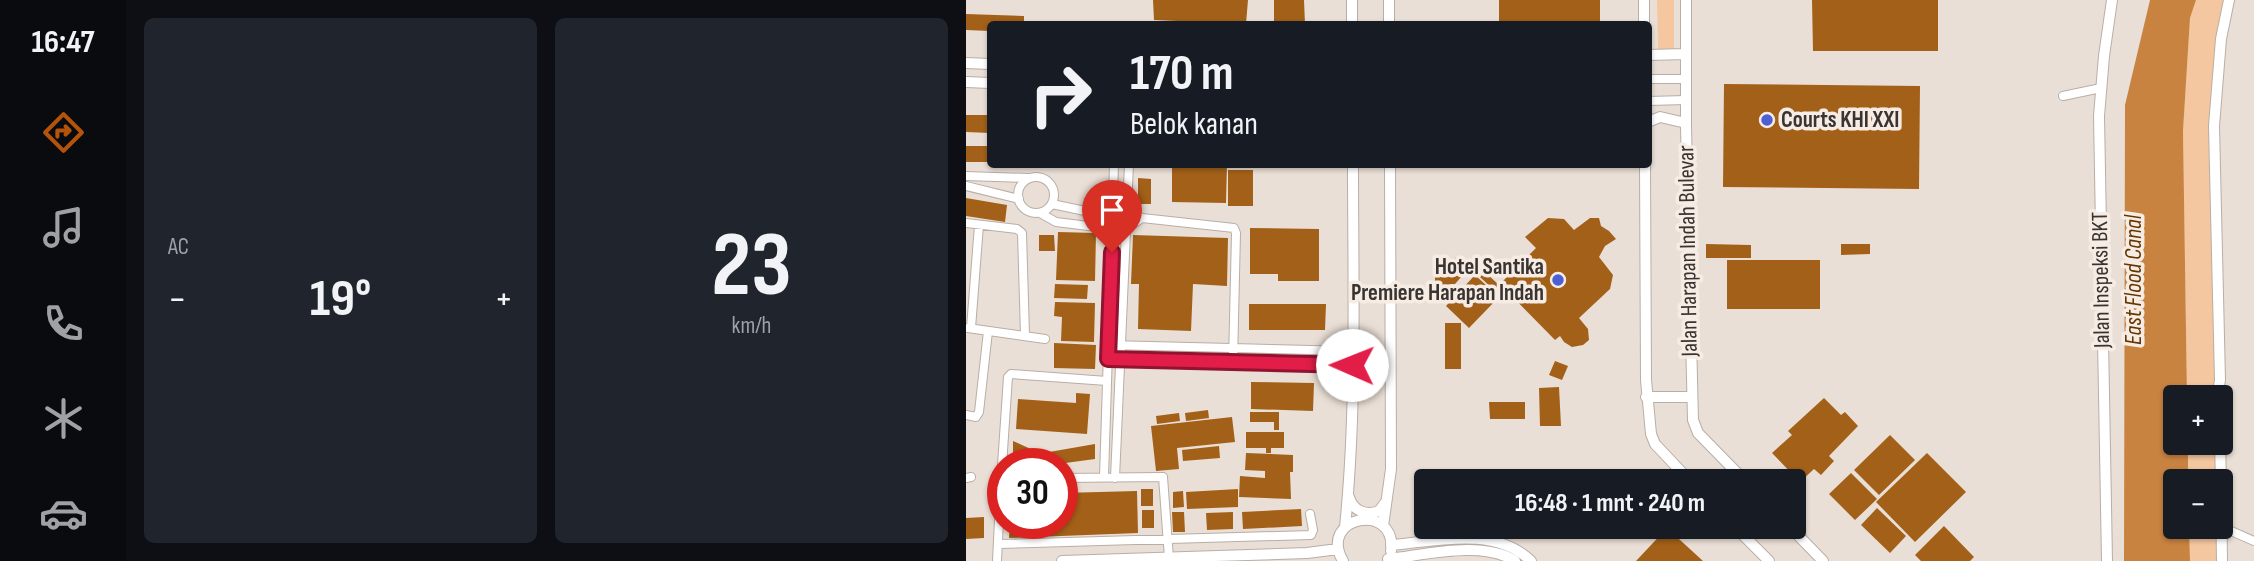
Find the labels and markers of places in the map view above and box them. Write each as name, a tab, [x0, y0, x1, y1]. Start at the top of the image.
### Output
place label: Courts KHI XXI	[1781, 106, 1899, 134]
marker: Courts KHI XXI	[1759, 112, 1775, 128]
pin	[1082, 180, 1142, 252]
place label: Hotel Santika Premiere Harapan Indah	[1351, 253, 1544, 307]
marker: Hotel Santika Premiere Harapan Indah	[1550, 272, 1566, 288]

